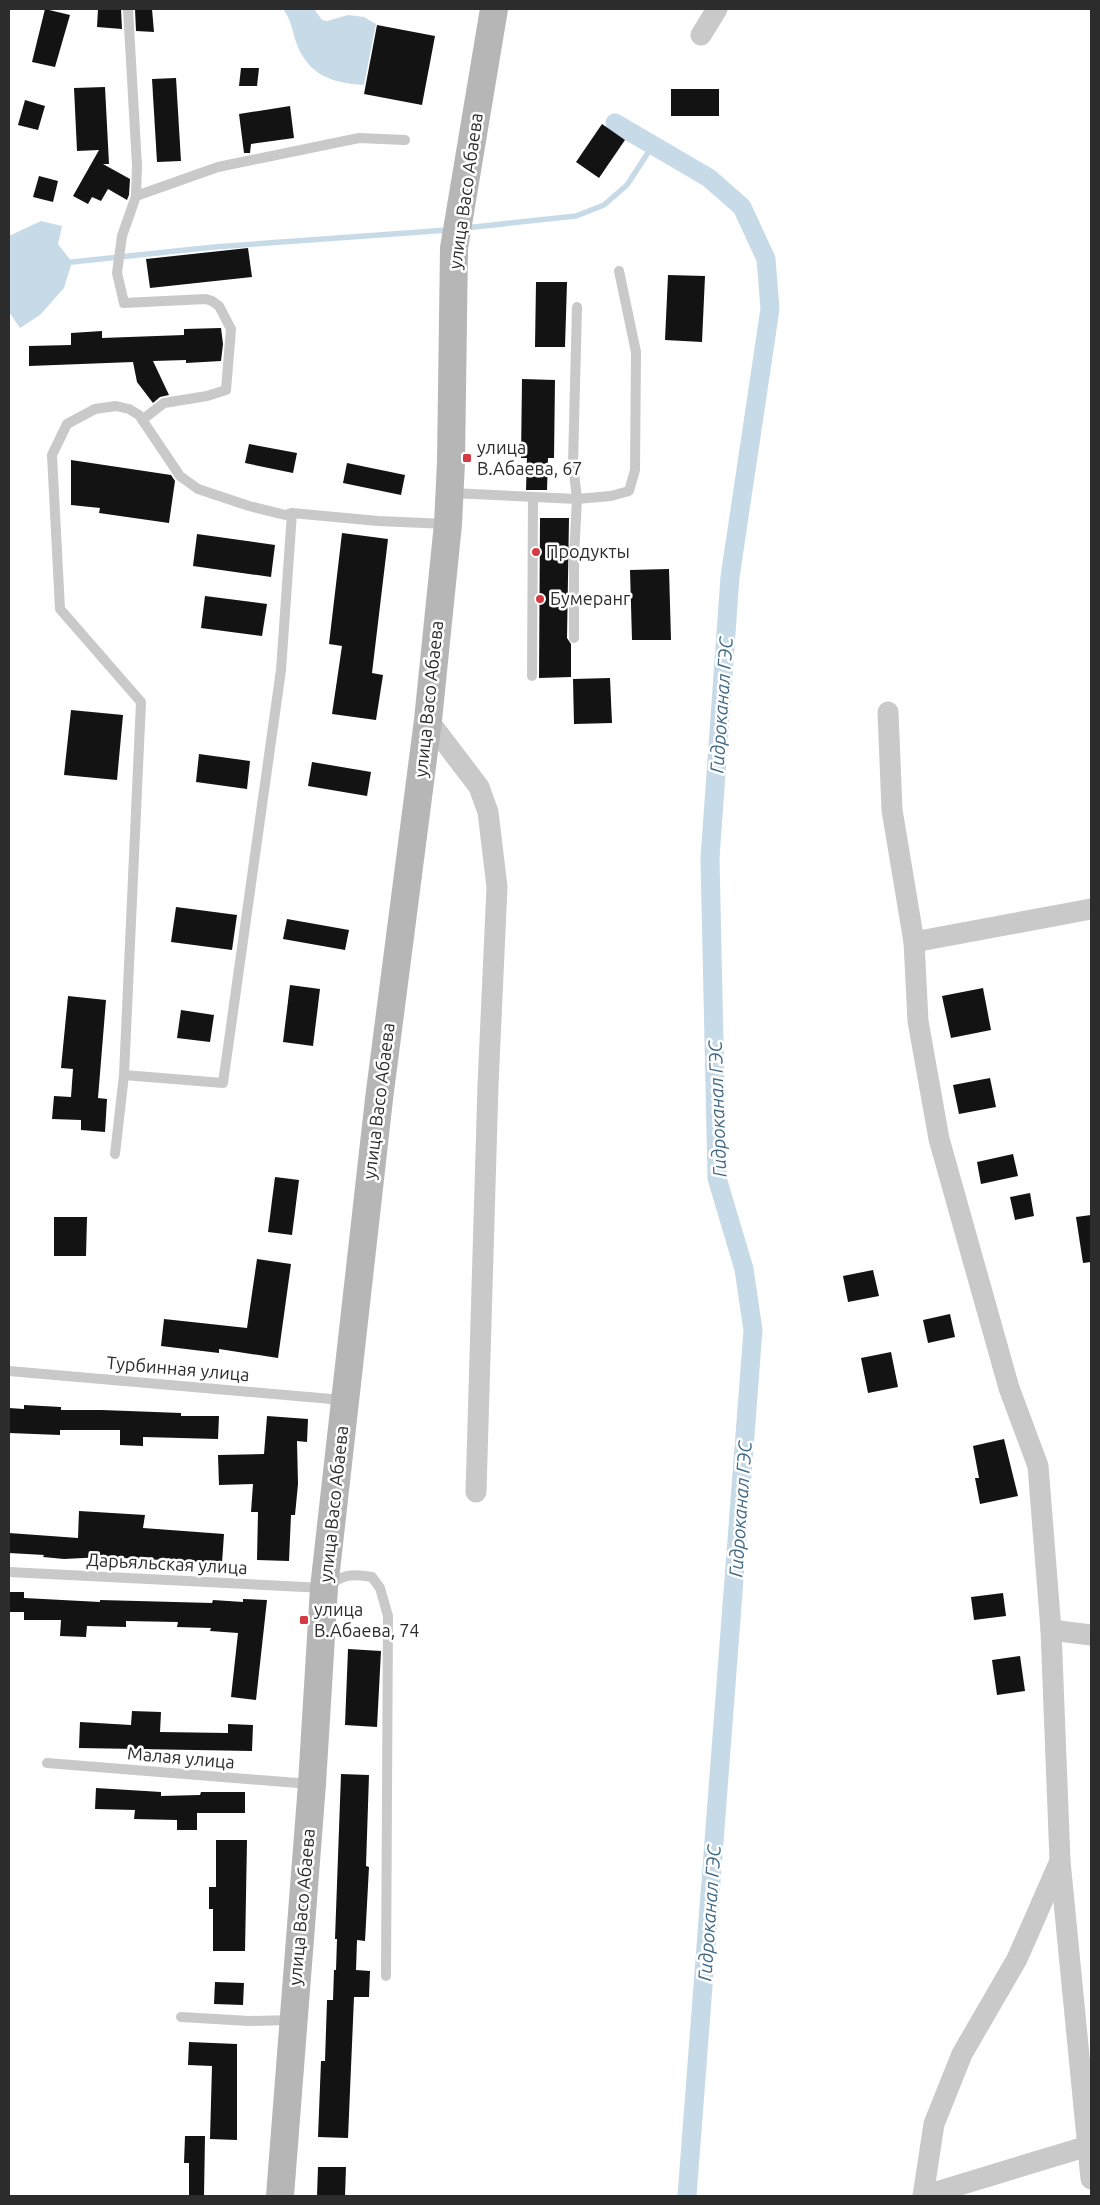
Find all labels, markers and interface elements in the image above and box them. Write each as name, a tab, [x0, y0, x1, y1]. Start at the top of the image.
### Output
street label: улица Васо Абаева	[444, 111, 486, 270]
place label: улица В.Абаева, 67	[477, 437, 583, 478]
marker: улица В.Абаева, 67	[461, 452, 473, 464]
place label: Продукты	[546, 541, 630, 561]
marker: Продукты	[530, 546, 542, 558]
place label: Бумеранг	[550, 588, 630, 608]
marker: Бумеранг	[534, 593, 546, 605]
street label: улица Васо Абаева	[410, 619, 446, 778]
water label: Гидроканал ГЭС	[705, 635, 737, 774]
street label: улица Васо Абаева	[358, 1021, 398, 1180]
water label: Гидроканал ГЭС	[704, 1039, 730, 1178]
street label: Турбинная улица	[106, 1352, 250, 1384]
street label: улица Васо Абаева	[315, 1424, 351, 1583]
water label: Гидроканал ГЭС	[724, 1439, 756, 1578]
street label: Дарьяльская улица	[86, 1549, 248, 1577]
place label: улица В.Абаева, 74	[314, 1599, 420, 1640]
marker: улица В.Абаева, 74	[298, 1614, 310, 1626]
street label: Малая улица	[127, 1742, 236, 1772]
street label: улица Васо Абаева	[284, 1828, 318, 1986]
water label: Гидроканал ГЭС	[693, 1843, 725, 1982]

